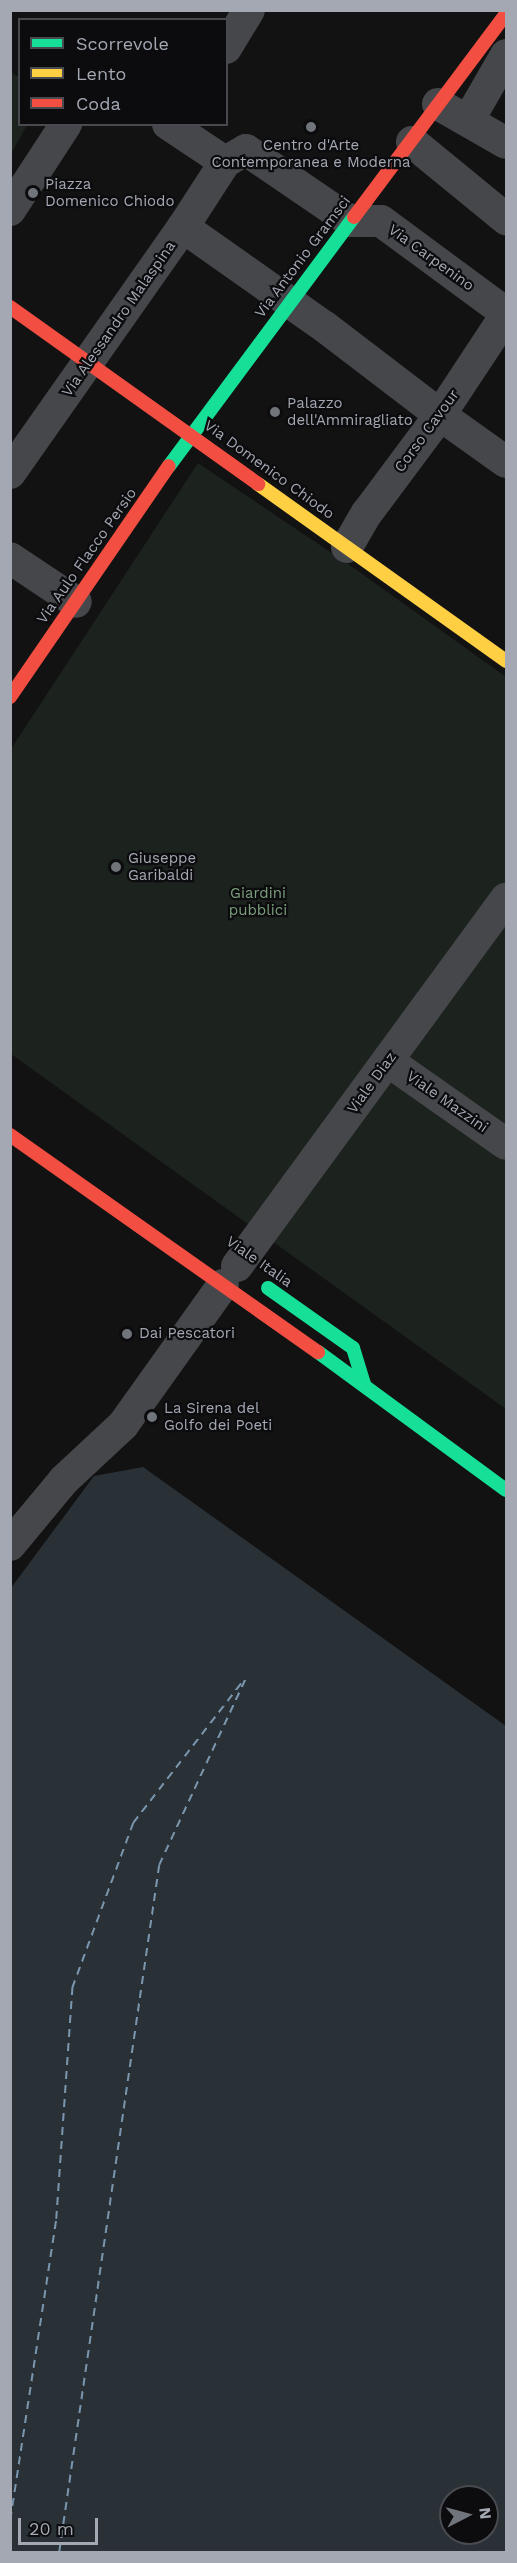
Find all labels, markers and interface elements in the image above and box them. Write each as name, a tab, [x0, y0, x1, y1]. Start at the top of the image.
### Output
legend	[18, 18, 228, 126]
text: Scorrevole	[76, 33, 169, 54]
text: Lento	[76, 63, 126, 84]
text: Coda	[76, 93, 121, 114]
marker: Centro d'Arte Contemporanea e Moderna	[304, 120, 318, 134]
place label: Centro d'Arte Contemporanea e Moderna	[211, 136, 411, 171]
place label: Piazza Domenico Chiodo	[45, 175, 175, 210]
marker: Piazza Domenico Chiodo	[26, 186, 40, 200]
street label: Via Antonio Gramsci	[251, 192, 355, 322]
street label: Via Carpenino	[385, 221, 477, 295]
street label: Via Alessandro Malaspina	[58, 237, 180, 401]
street label: Corso Cavour	[391, 386, 463, 476]
place label: Palazzo dell'Ammiragliato	[287, 394, 413, 429]
marker: Palazzo dell'Ammiragliato	[268, 405, 282, 419]
street label: Via Domenico Chiodo	[200, 417, 338, 523]
street label: Via Aulo Flacco Persio	[33, 484, 141, 628]
place label: Giuseppe Garibaldi	[128, 849, 196, 884]
marker: Giuseppe Garibaldi	[109, 860, 123, 874]
park label: Giardini pubblici	[229, 884, 287, 919]
street label: Viale Diaz	[344, 1049, 400, 1117]
street label: Viale Mazzini	[403, 1067, 491, 1137]
street label: Viale Italia	[222, 1233, 296, 1291]
place label: Dai Pescatori	[139, 1325, 235, 1343]
marker: Dai Pescatori	[120, 1327, 134, 1341]
place label: La Sirena del Golfo dei Poeti	[164, 1399, 272, 1434]
marker: La Sirena del Golfo dei Poeti	[145, 1410, 159, 1424]
north arrow	[439, 2485, 499, 2545]
scale bar	[21, 2506, 100, 2544]
text: N	[475, 2506, 495, 2520]
text: 20 m	[29, 2518, 74, 2539]

